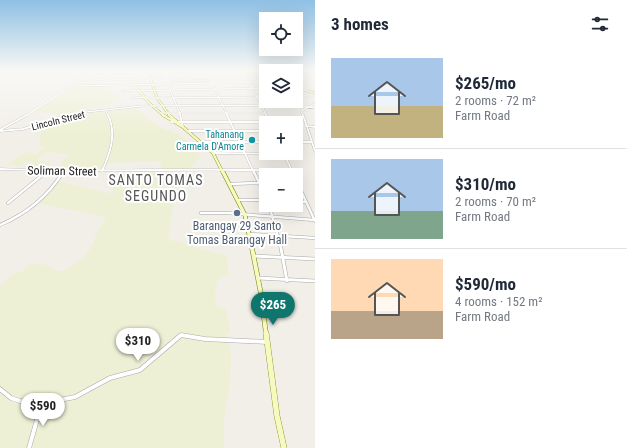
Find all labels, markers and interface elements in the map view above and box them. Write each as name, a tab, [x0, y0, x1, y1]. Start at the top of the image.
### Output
map controls	[259, 12, 303, 212]
button: locate	[259, 12, 303, 56]
icon: filters	[589, 13, 611, 35]
text: 3 homes	[331, 14, 389, 34]
button: layers	[259, 64, 303, 108]
text: $265/mo	[455, 73, 516, 93]
icon: home	[363, 74, 411, 122]
text: 2 rooms · 72 m²	[455, 93, 536, 108]
text: Farm Road	[455, 108, 510, 123]
street label: Lincoln Street	[30, 109, 86, 132]
button: +	[259, 116, 303, 160]
place label: Tahanang Carmela D'Amore	[176, 129, 244, 152]
marker: Tahanang Carmela D'Amore	[247, 135, 257, 145]
street label: Soliman Street	[27, 163, 97, 179]
button: −	[259, 168, 303, 212]
district label: SANTO TOMAS SEGUNDO	[109, 172, 203, 204]
text: $310/mo	[455, 174, 516, 194]
icon: home	[363, 175, 411, 223]
text: 2 rooms · 70 m²	[455, 194, 536, 209]
marker: Barangay 29 Santo Tomas Barangay Hall	[232, 208, 242, 218]
text: Farm Road	[455, 209, 510, 224]
place label: Barangay 29 Santo Tomas Barangay Hall	[187, 219, 287, 247]
text: $590/mo	[455, 274, 516, 294]
icon: home	[363, 275, 411, 323]
pin: $265	[249, 292, 297, 326]
text: 4 rooms · 152 m²	[455, 294, 542, 309]
text: $265	[260, 297, 286, 312]
text: Farm Road	[455, 309, 510, 324]
pin: $310	[114, 328, 162, 362]
text: $310	[125, 333, 151, 348]
pin: $590	[19, 393, 67, 427]
text: $590	[30, 398, 56, 413]

